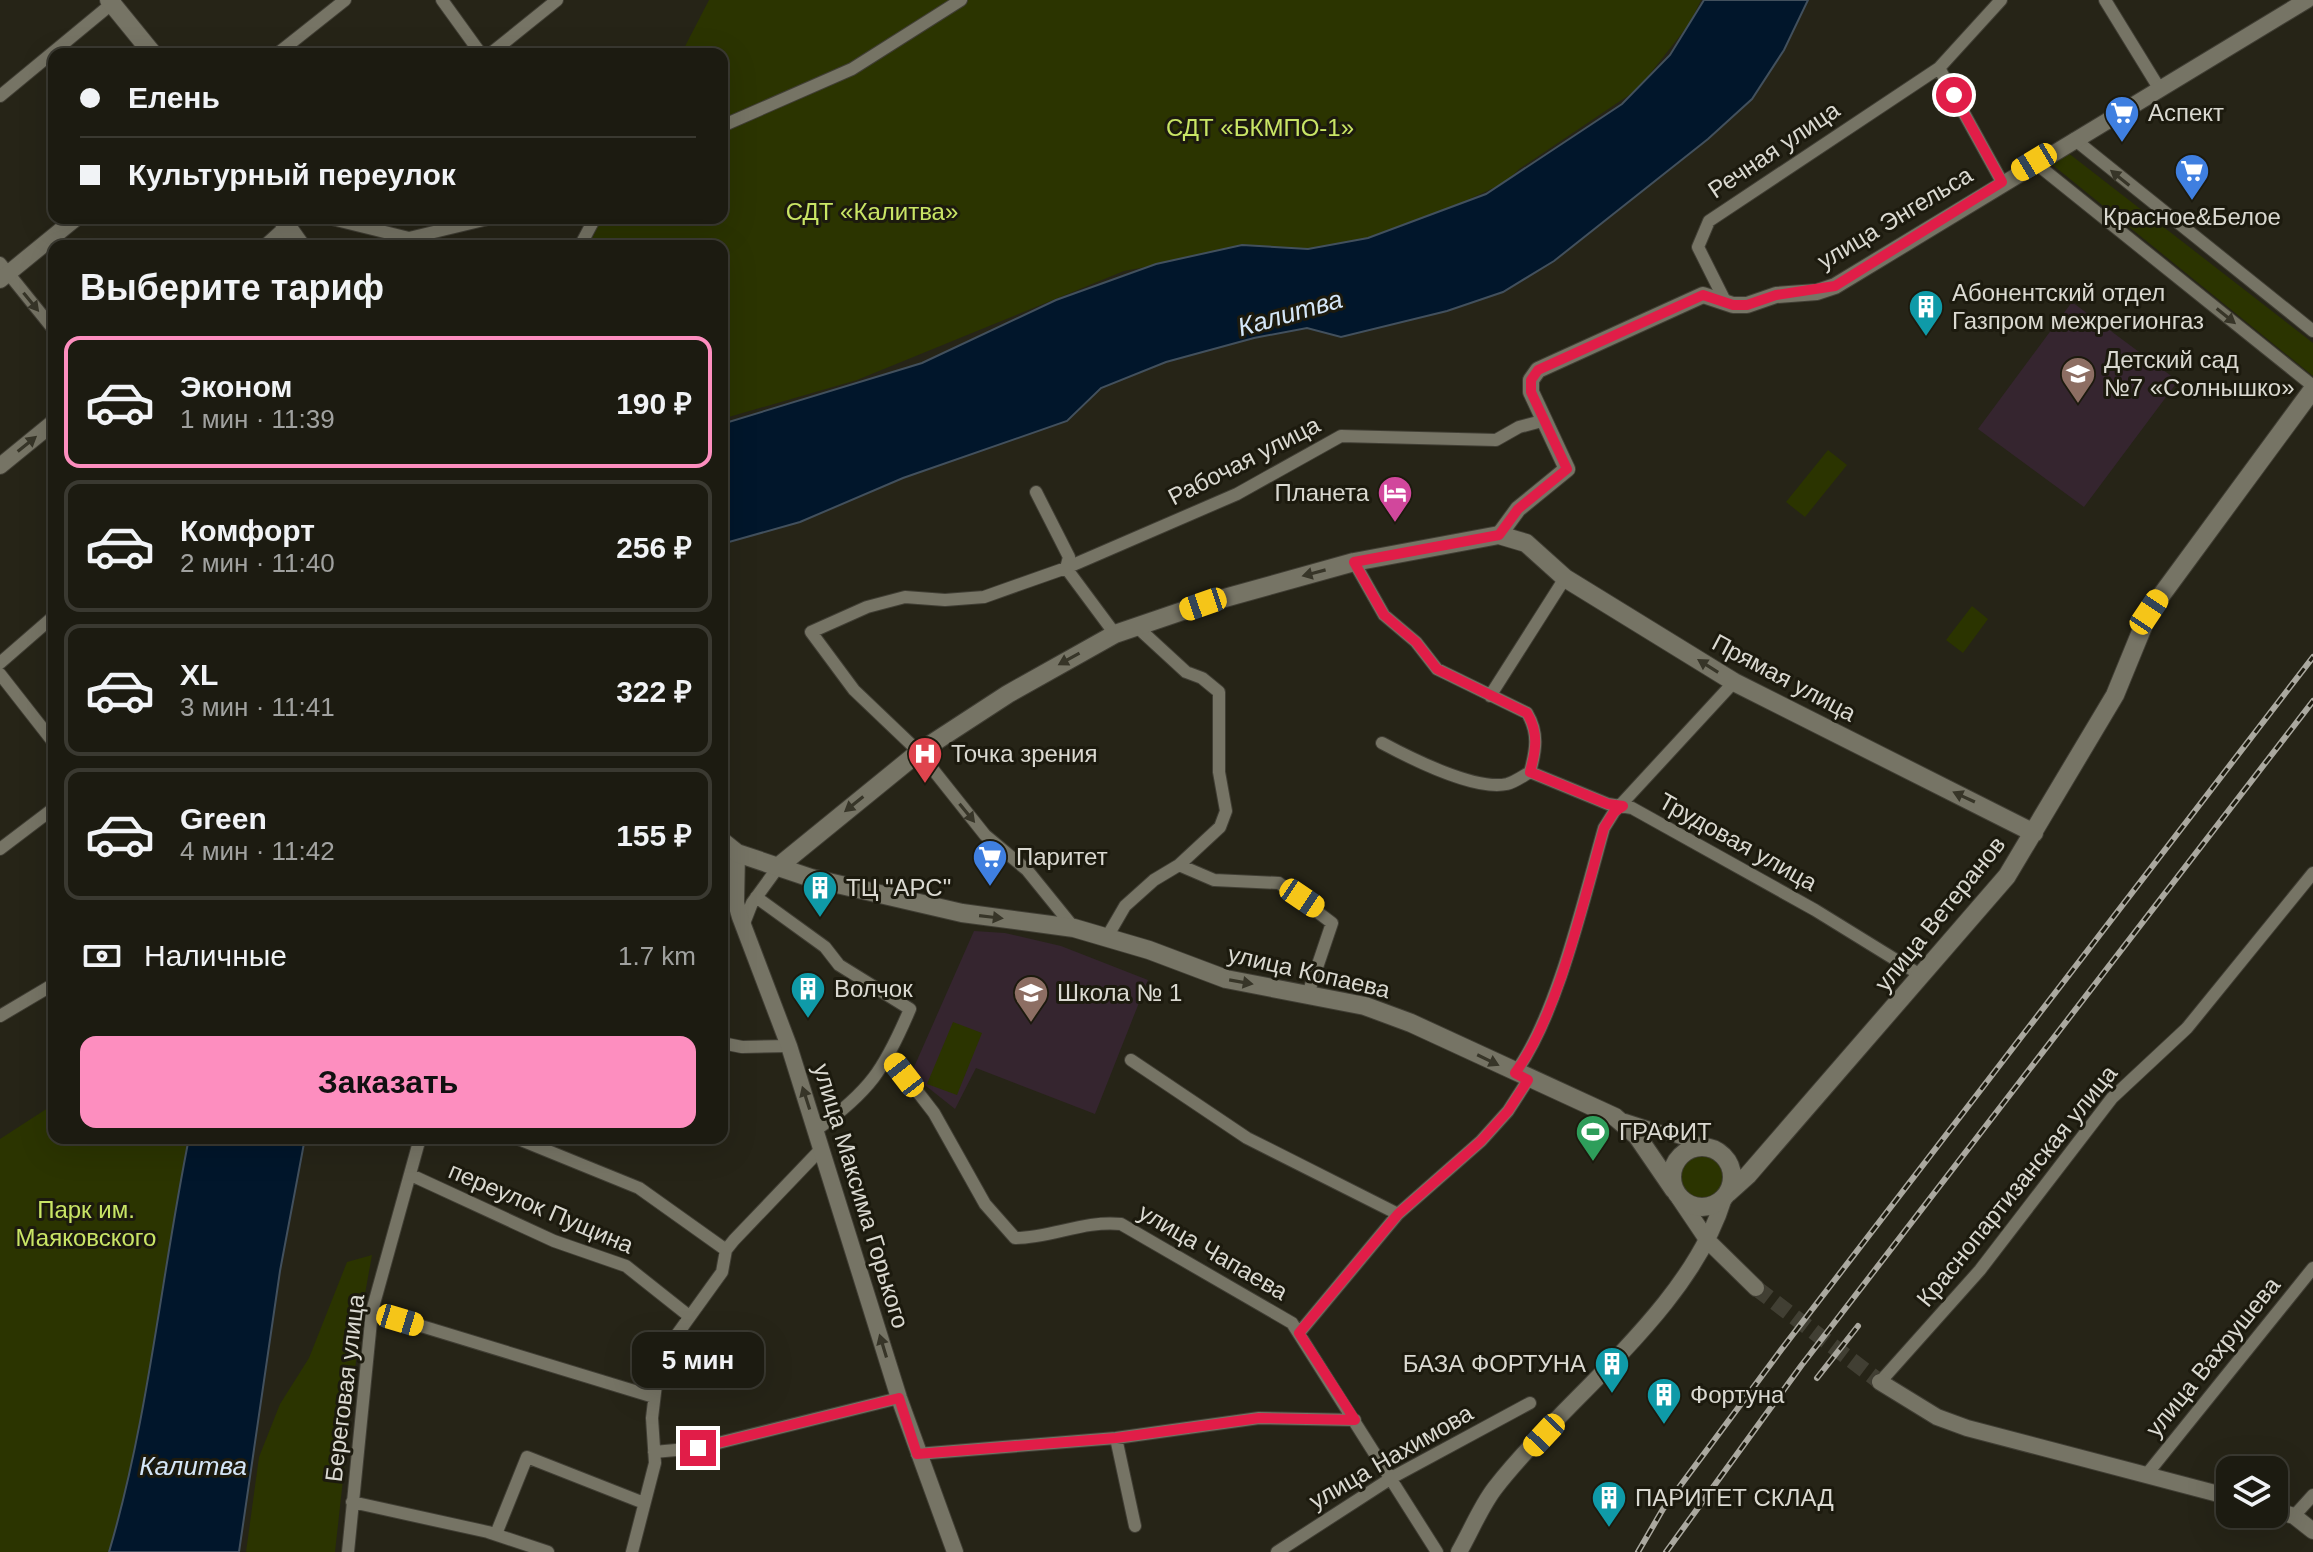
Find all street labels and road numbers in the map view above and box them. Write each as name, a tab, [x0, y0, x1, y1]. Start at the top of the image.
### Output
street label: Речная улица	[1703, 95, 1845, 203]
street label: улица Энгельса	[1812, 160, 1978, 274]
street label: Рабочая улица	[1163, 410, 1325, 510]
street label: Прямая улица	[1708, 628, 1861, 727]
street label: Трудовая улица	[1655, 787, 1823, 896]
street label: улица Ветеранов	[1869, 831, 2010, 997]
street label: улица Копаева	[1225, 940, 1393, 1003]
street label: Краснопартизанская улица	[1911, 1059, 2123, 1312]
street label: улица Максима Горького	[808, 1060, 915, 1331]
street label: переулок Пущина	[445, 1156, 638, 1259]
street label: улица Чапаева	[1134, 1198, 1293, 1305]
street label: улица Вахрушева	[2140, 1271, 2286, 1442]
street label: Береговая улица	[320, 1292, 369, 1483]
street label: улица Нахимова	[1304, 1398, 1478, 1514]

